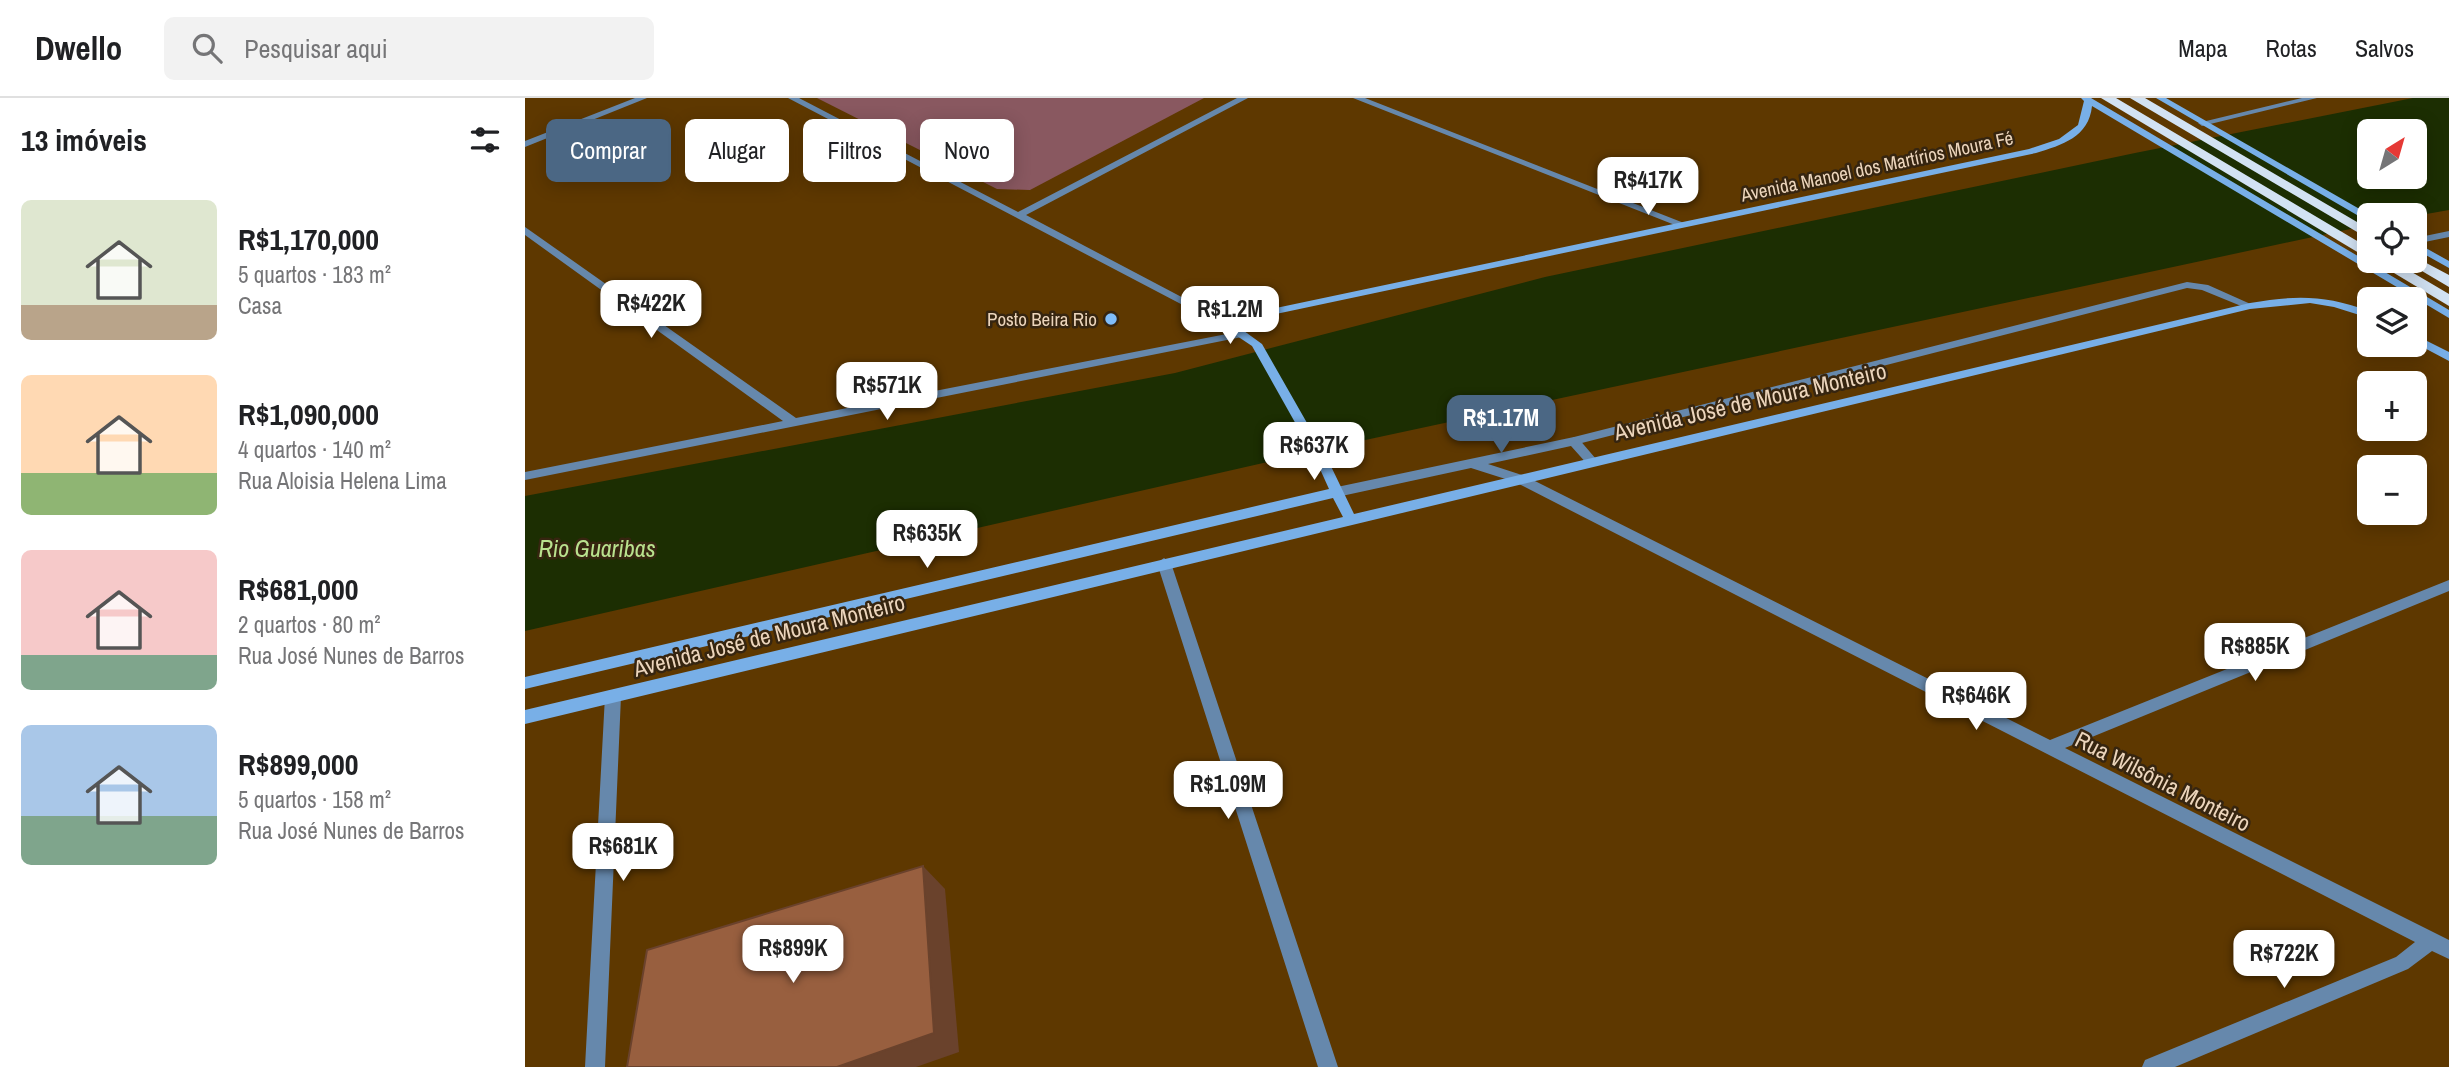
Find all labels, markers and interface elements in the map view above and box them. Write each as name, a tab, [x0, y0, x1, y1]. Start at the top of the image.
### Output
search box	[164, 17, 654, 80]
text: Dwello	[35, 26, 122, 70]
icon: search	[188, 29, 226, 67]
text: Pesquisar aqui	[244, 31, 388, 66]
text: Mapa	[2178, 32, 2228, 64]
text: Rotas	[2266, 32, 2317, 64]
text: Salvos	[2355, 32, 2414, 64]
chip: Comprar	[546, 119, 671, 182]
chip: Alugar	[685, 119, 789, 182]
chip: Filtros	[803, 119, 906, 182]
chip: Novo	[920, 119, 1014, 182]
north arrow	[2357, 119, 2427, 189]
map controls	[2357, 119, 2427, 525]
text: 13 imóveis	[21, 120, 147, 160]
icon: filters	[466, 121, 504, 159]
street label: Avenida Manoel dos Martírios Moura Fé	[1737, 124, 2016, 208]
pin: R$417K	[1591, 158, 1705, 217]
text: R$417K	[1613, 164, 1683, 195]
button: locate	[2357, 203, 2427, 273]
text: R$1,170,000	[238, 219, 379, 259]
icon: home	[77, 228, 161, 312]
text: 5 quartos · 183 m²	[238, 259, 391, 290]
pin: R$422K	[594, 280, 708, 340]
pin: R$1.2M	[1173, 286, 1287, 346]
text: R$422K	[616, 287, 686, 318]
button: layers	[2357, 287, 2427, 357]
text: Casa	[238, 290, 282, 321]
text: R$1.2M	[1197, 293, 1263, 324]
place label: Posto Beira Rio	[987, 306, 1097, 332]
marker: Posto Beira Rio	[1103, 311, 1119, 327]
street label: Avenida José de Moura Monteiro	[1610, 355, 1889, 448]
pin: R$571K	[830, 362, 944, 422]
text: R$571K	[852, 369, 922, 400]
button: +	[2357, 371, 2427, 441]
text: R$1,090,000	[238, 394, 379, 434]
pin: R$1.17M	[1436, 396, 1566, 455]
text: R$1.17M	[1463, 402, 1539, 433]
icon: home	[77, 403, 161, 487]
pin: R$637K	[1257, 422, 1371, 482]
text: R$637K	[1279, 429, 1349, 460]
text: 4 quartos · 140 m²	[238, 434, 391, 465]
button: −	[2357, 455, 2427, 525]
text: Rua Aloisia Helena Lima	[238, 465, 447, 496]
pin: R$635K	[870, 510, 984, 570]
text: R$635K	[892, 517, 962, 548]
water label: Rio Guaribas	[538, 532, 656, 564]
text: R$681,000	[238, 569, 358, 609]
icon: home	[77, 578, 161, 662]
street label: Avenida José de Moura Monteiro	[629, 586, 908, 684]
text: 2 quartos · 80 m²	[238, 609, 381, 640]
pin: R$885K	[2198, 624, 2312, 683]
text: R$885K	[2220, 630, 2290, 661]
text: Rua José Nunes de Barros	[238, 640, 464, 671]
pin: R$646K	[1919, 672, 2033, 732]
text: R$646K	[1941, 679, 2011, 710]
street label: Rua Wilsônia Monteiro	[2070, 723, 2256, 839]
text: R$899,000	[238, 744, 358, 784]
icon: home	[77, 753, 161, 837]
pin: R$1.09M	[1163, 762, 1293, 821]
text: R$1.09M	[1190, 768, 1266, 799]
text: 5 quartos · 158 m²	[238, 784, 391, 815]
text: Rua José Nunes de Barros	[238, 815, 464, 846]
pin: R$681K	[566, 824, 680, 883]
text: R$681K	[588, 830, 658, 861]
pin: R$899K	[736, 926, 850, 985]
pin: R$722K	[2227, 930, 2341, 990]
text: R$899K	[758, 932, 828, 963]
text: R$722K	[2249, 937, 2319, 968]

